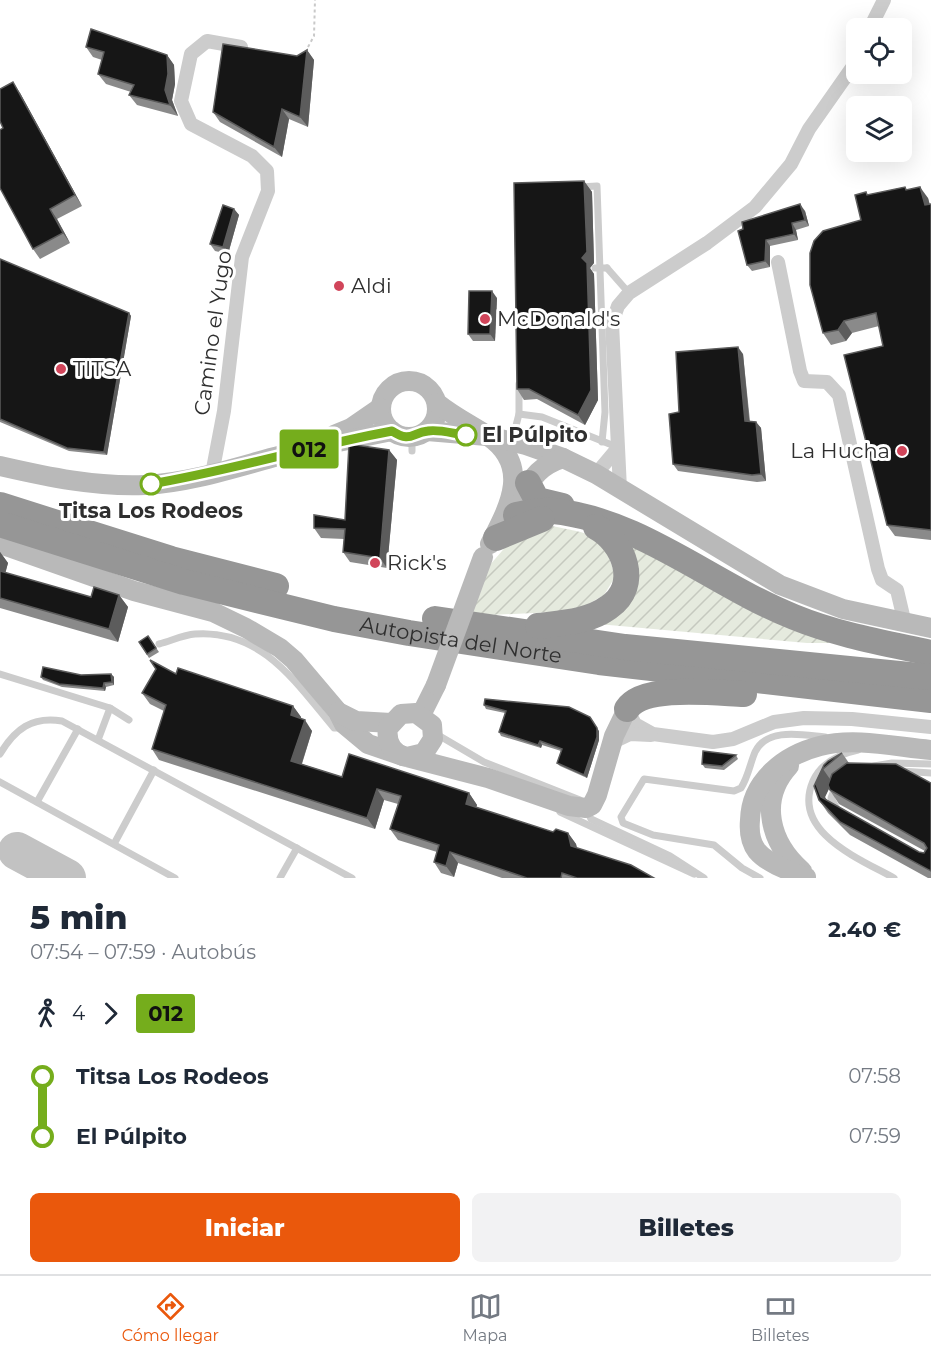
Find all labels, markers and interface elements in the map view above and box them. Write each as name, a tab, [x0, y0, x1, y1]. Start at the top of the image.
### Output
map controls	[846, 18, 912, 162]
button: locate	[846, 18, 912, 84]
button: layers	[846, 96, 912, 162]
street label: Camino el Yugo	[189, 249, 236, 417]
place label: Aldi	[351, 273, 392, 298]
marker: Aldi	[332, 279, 346, 293]
place label: McDonald's	[497, 306, 620, 331]
marker: McDonald's	[478, 312, 492, 326]
place label: TITSA	[73, 356, 132, 381]
marker: TITSA	[54, 362, 68, 376]
place label: El Púlpito	[482, 422, 588, 447]
marker: El Púlpito	[455, 424, 477, 446]
line badge: 012	[274, 430, 344, 468]
text: 012	[292, 437, 326, 462]
place label: La Hucha	[790, 438, 890, 463]
marker: La Hucha	[895, 444, 909, 458]
marker: Titsa Los Rodeos	[140, 473, 162, 495]
place label: Titsa Los Rodeos	[59, 498, 243, 523]
place label: Rick's	[387, 550, 447, 575]
marker: Rick's	[368, 556, 382, 570]
street label: Autopista del Norte	[358, 611, 564, 668]
text: 5 min	[30, 897, 127, 937]
text: 2.40 €	[828, 916, 901, 943]
text: 07:54 – 07:59 · Autobús	[30, 940, 256, 964]
icon: walk	[30, 997, 63, 1030]
icon: forward	[94, 997, 127, 1030]
text: 4	[72, 1001, 85, 1025]
text: 012	[148, 1001, 183, 1026]
text: Titsa Los Rodeos	[76, 1063, 269, 1090]
text: 07:58	[848, 1064, 901, 1088]
text: El Púlpito	[76, 1123, 187, 1150]
text: 07:59	[849, 1124, 901, 1148]
button: Iniciar	[30, 1193, 460, 1262]
button: Billetes	[472, 1193, 901, 1262]
tab: Cómo llegar	[122, 1290, 219, 1345]
tab: Mapa	[463, 1290, 507, 1345]
tab: Billetes	[751, 1290, 809, 1345]

